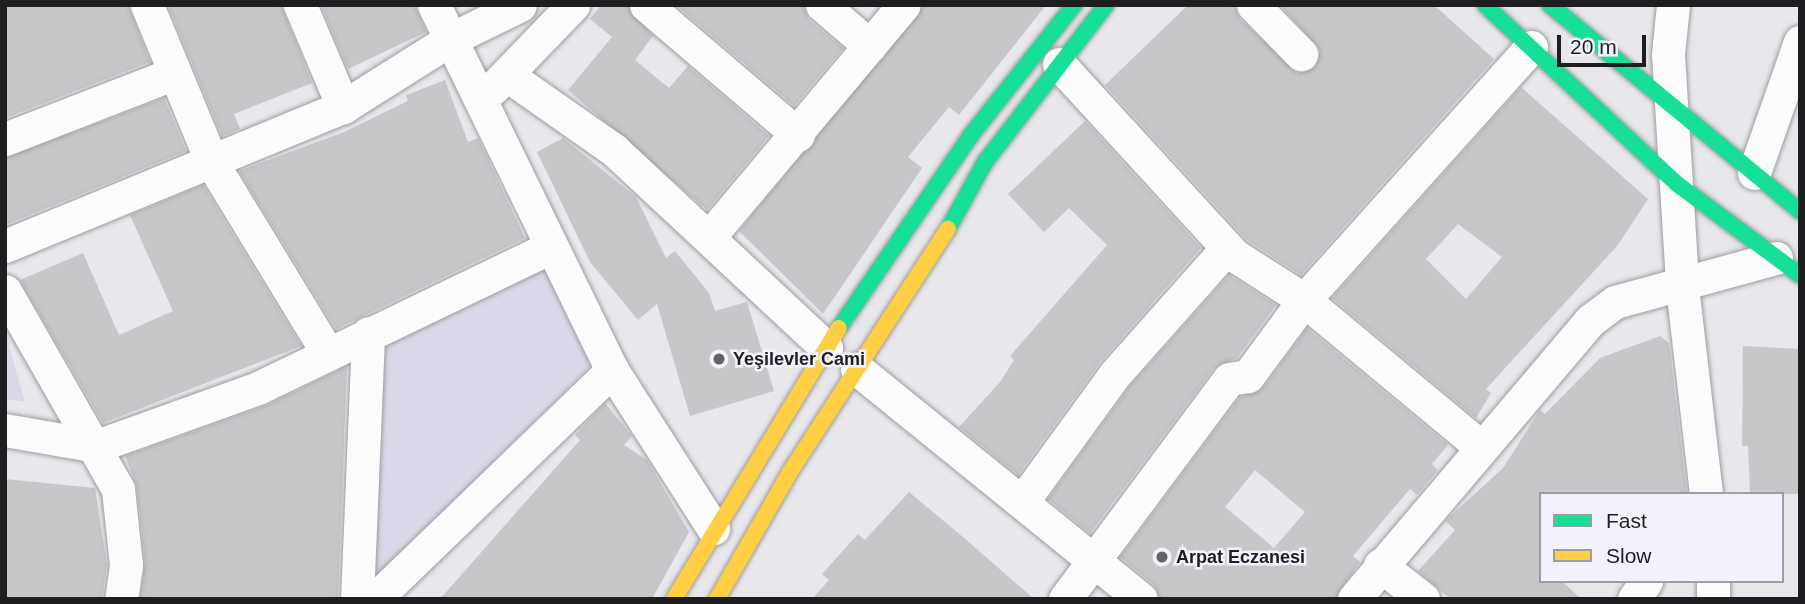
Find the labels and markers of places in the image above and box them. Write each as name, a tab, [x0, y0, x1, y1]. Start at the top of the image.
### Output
place label: Yeşilevler Cami	[733, 348, 865, 370]
marker: Yeşilevler Cami	[711, 351, 727, 367]
place label: Arpat Eczanesi	[1176, 546, 1305, 568]
marker: Arpat Eczanesi	[1154, 549, 1170, 565]

